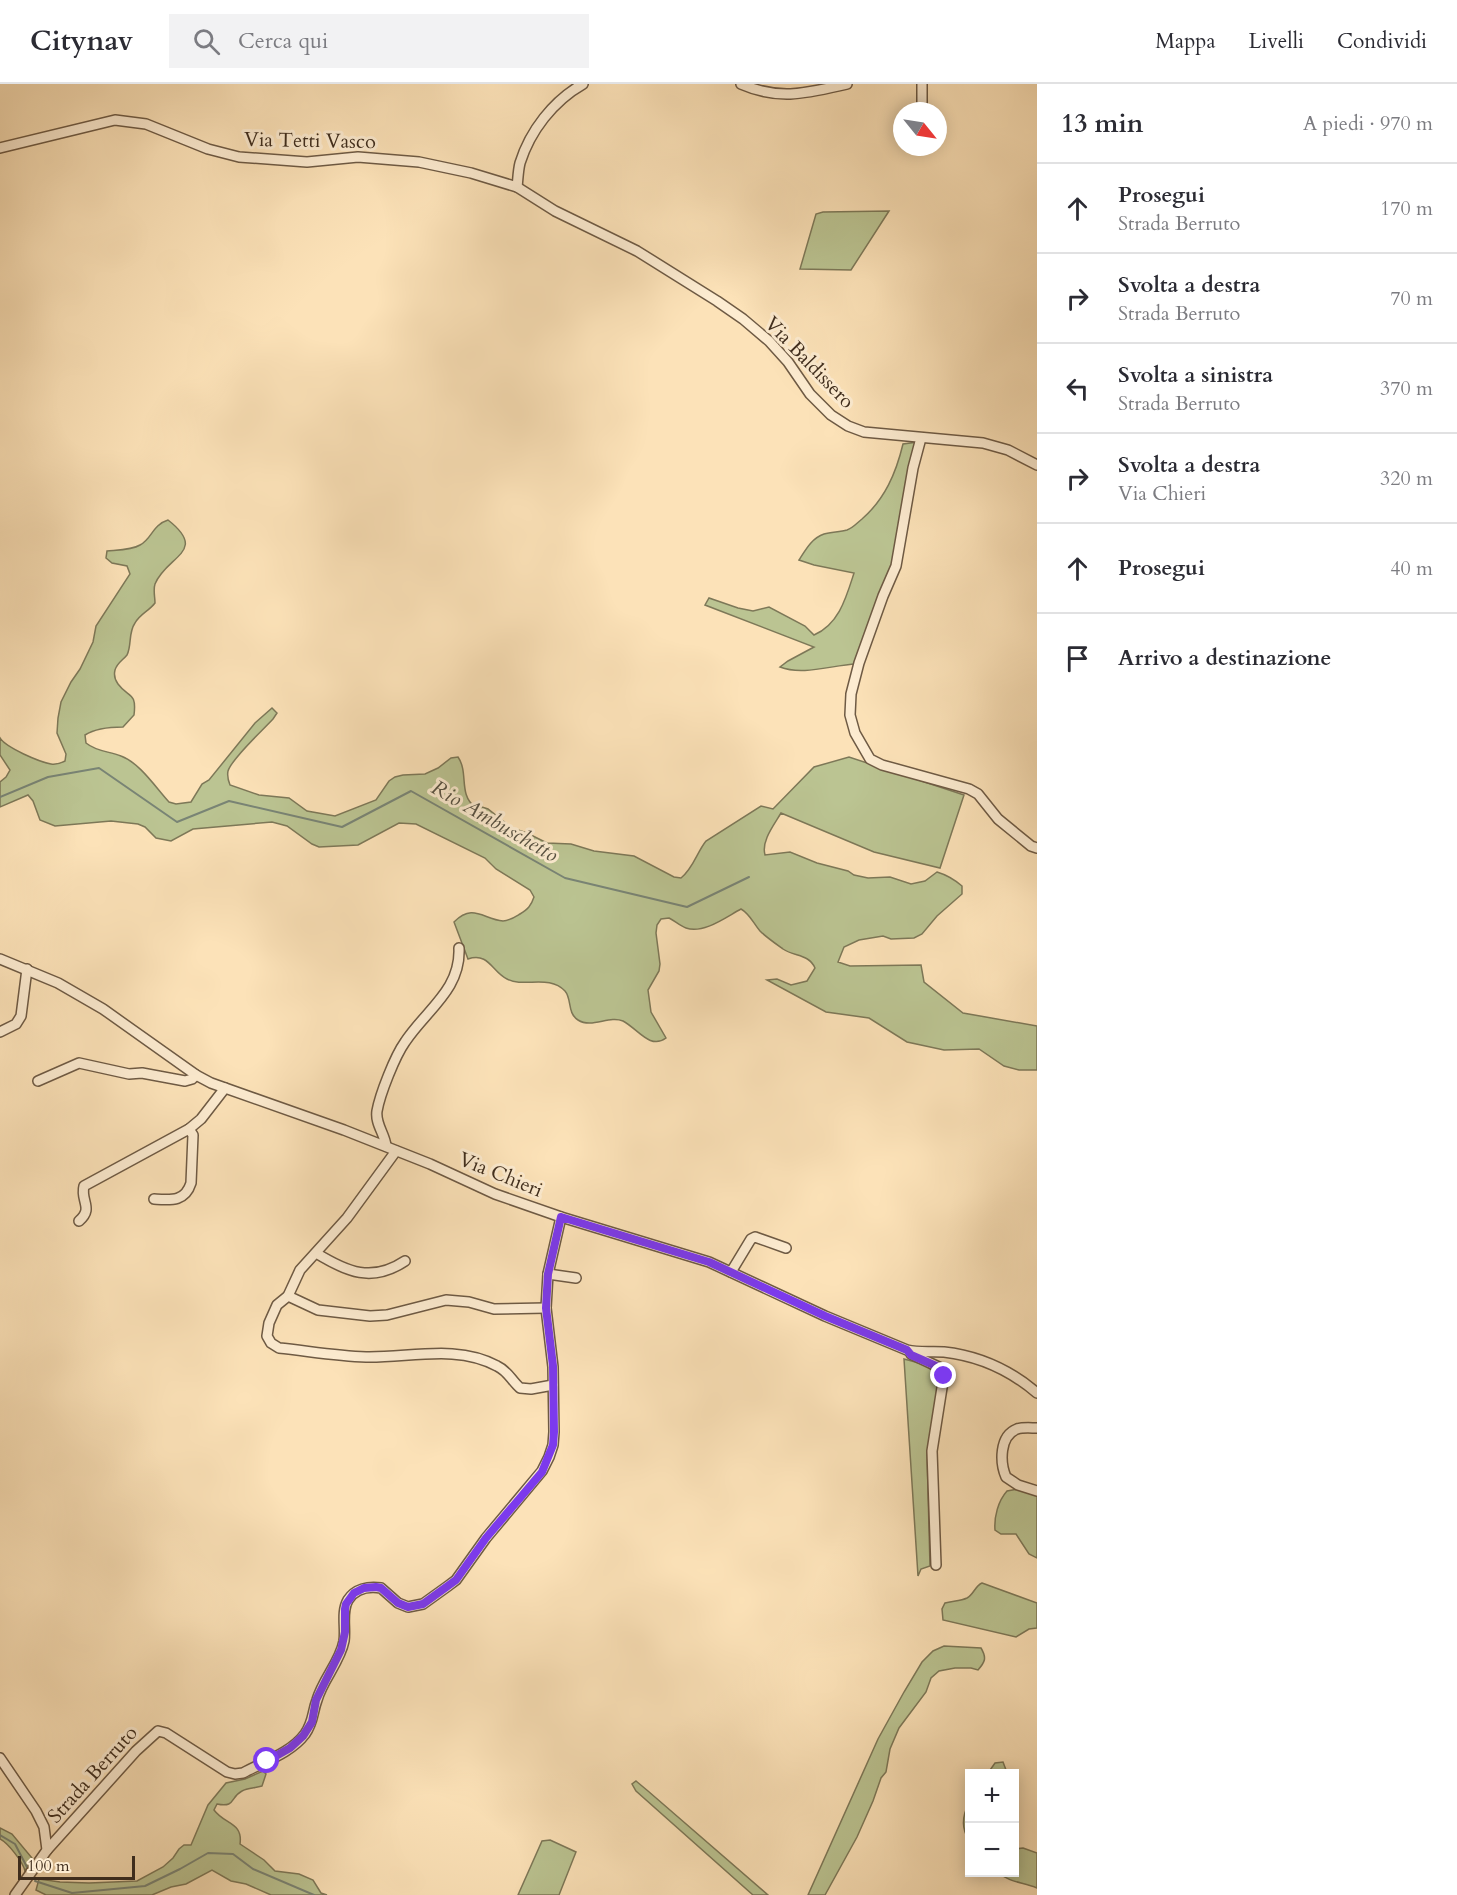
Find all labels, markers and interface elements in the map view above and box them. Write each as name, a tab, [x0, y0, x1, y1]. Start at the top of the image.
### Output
search box	[169, 14, 589, 68]
text: Citynav	[30, 22, 133, 60]
icon: search	[190, 25, 223, 58]
text: Cerca qui	[238, 26, 328, 56]
text: Mappa	[1155, 27, 1216, 56]
text: Livelli	[1249, 27, 1304, 56]
text: Condividi	[1337, 27, 1427, 56]
north arrow	[893, 102, 947, 156]
text: 13 min	[1061, 106, 1144, 141]
text: A piedi · 970 m	[1303, 110, 1433, 137]
street label: Via Tetti Vasco	[244, 126, 376, 155]
text: Prosegui	[1118, 180, 1205, 210]
icon: ahead	[1061, 192, 1094, 225]
text: 170 m	[1380, 195, 1433, 222]
text: Strada Berruto	[1118, 210, 1240, 237]
text: Svolta a destra	[1118, 270, 1260, 300]
icon: right	[1061, 282, 1094, 315]
text: 70 m	[1390, 285, 1433, 312]
text: Strada Berruto	[1118, 300, 1240, 327]
street label: Via Baldissero	[759, 310, 861, 414]
text: Svolta a sinistra	[1118, 360, 1273, 390]
icon: left	[1061, 372, 1094, 405]
text: 370 m	[1380, 375, 1433, 402]
text: Strada Berruto	[1118, 390, 1240, 417]
text: Svolta a destra	[1118, 450, 1260, 480]
icon: right	[1061, 462, 1094, 495]
text: 320 m	[1380, 465, 1433, 492]
text: Via Chieri	[1118, 480, 1206, 507]
icon: ahead	[1061, 552, 1094, 585]
text: Prosegui	[1118, 553, 1205, 583]
text: 40 m	[1390, 555, 1433, 582]
icon: arrive	[1061, 642, 1094, 675]
text: Arrivo a destinazione	[1118, 643, 1331, 673]
water label: Rio Ambuschetto	[426, 773, 564, 870]
street label: Via Chieri	[455, 1145, 547, 1204]
route end	[930, 1362, 956, 1388]
street label: Strada Berruto	[41, 1720, 143, 1829]
route start	[253, 1747, 279, 1773]
map controls	[965, 1769, 1019, 1877]
button: +	[965, 1769, 1019, 1823]
button: −	[965, 1823, 1019, 1877]
scale bar	[18, 1853, 135, 1880]
text: 100 m	[27, 1855, 69, 1877]

